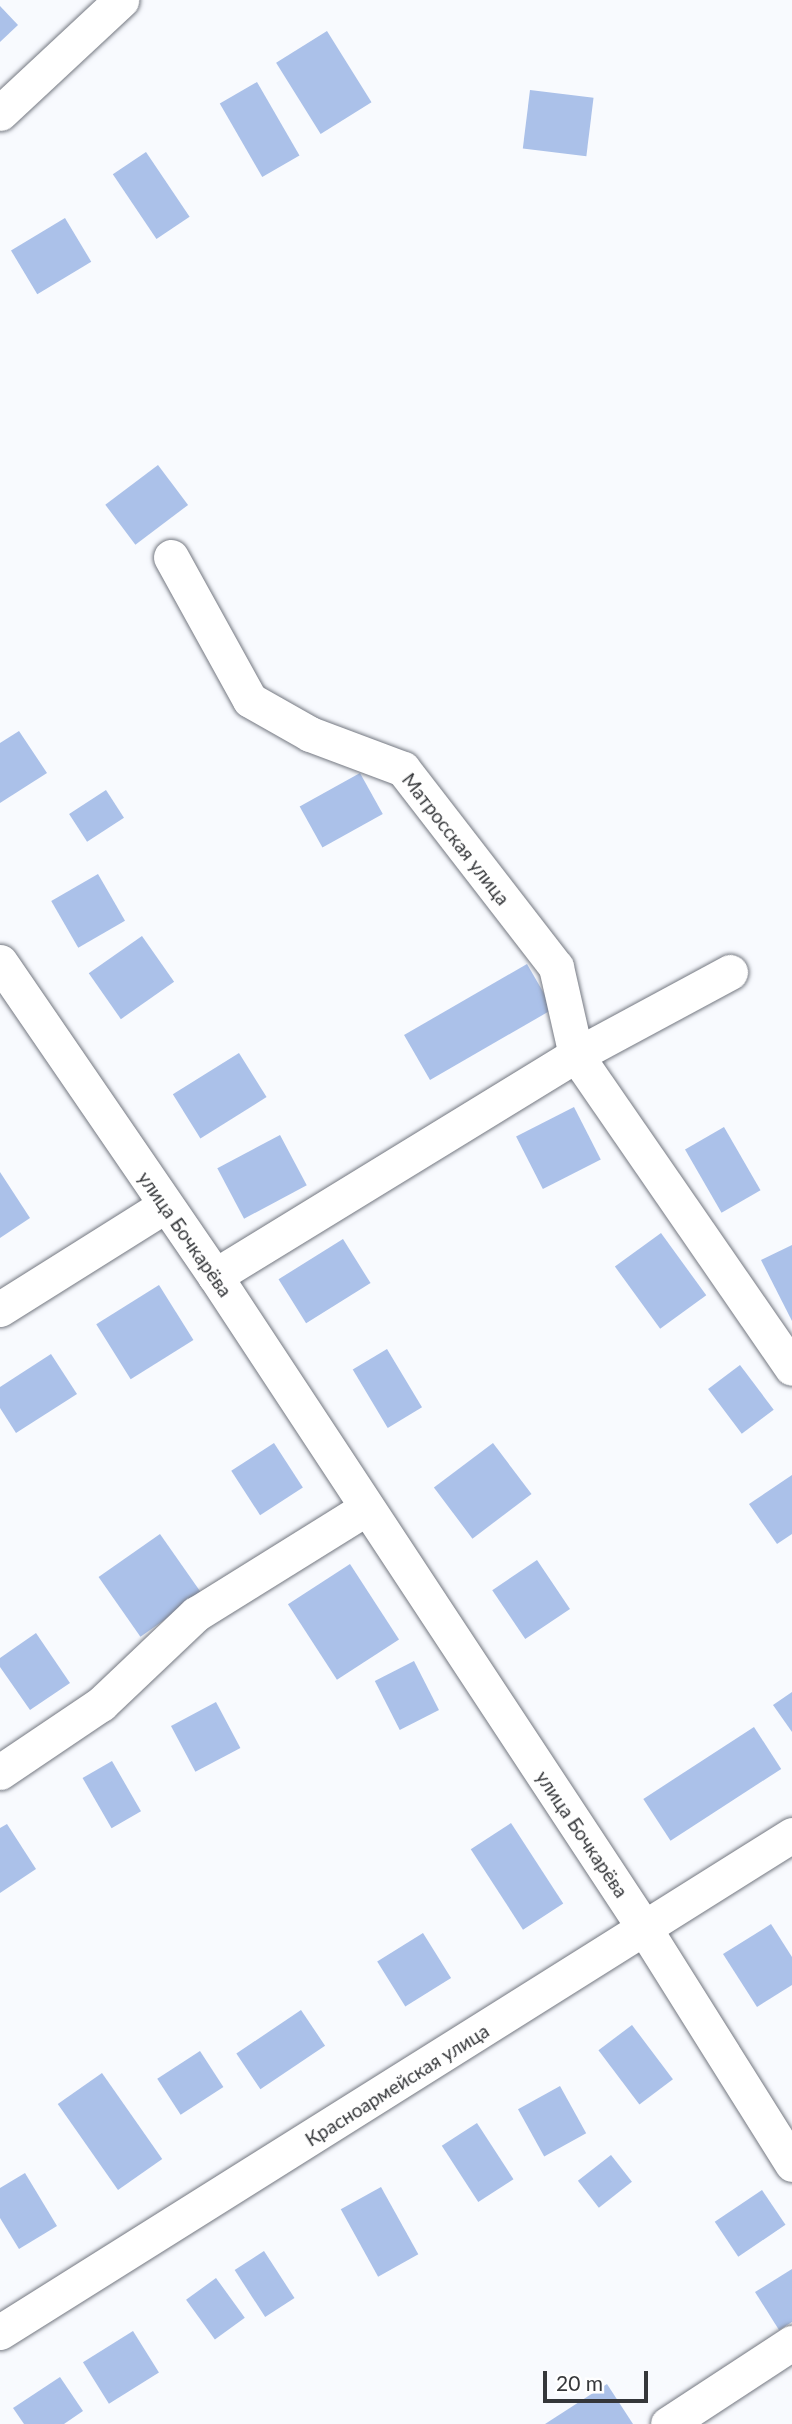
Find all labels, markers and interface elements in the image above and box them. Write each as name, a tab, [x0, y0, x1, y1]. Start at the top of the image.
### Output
street label: Матросская улица	[397, 769, 515, 909]
street label: улица Бочкарёва	[133, 1167, 237, 1301]
street label: улица Бочкарёва	[531, 1766, 633, 1902]
street label: Красноармейская улица	[301, 2019, 493, 2151]
scale bar	[547, 2358, 652, 2402]
text: 20 m	[556, 2370, 603, 2395]

